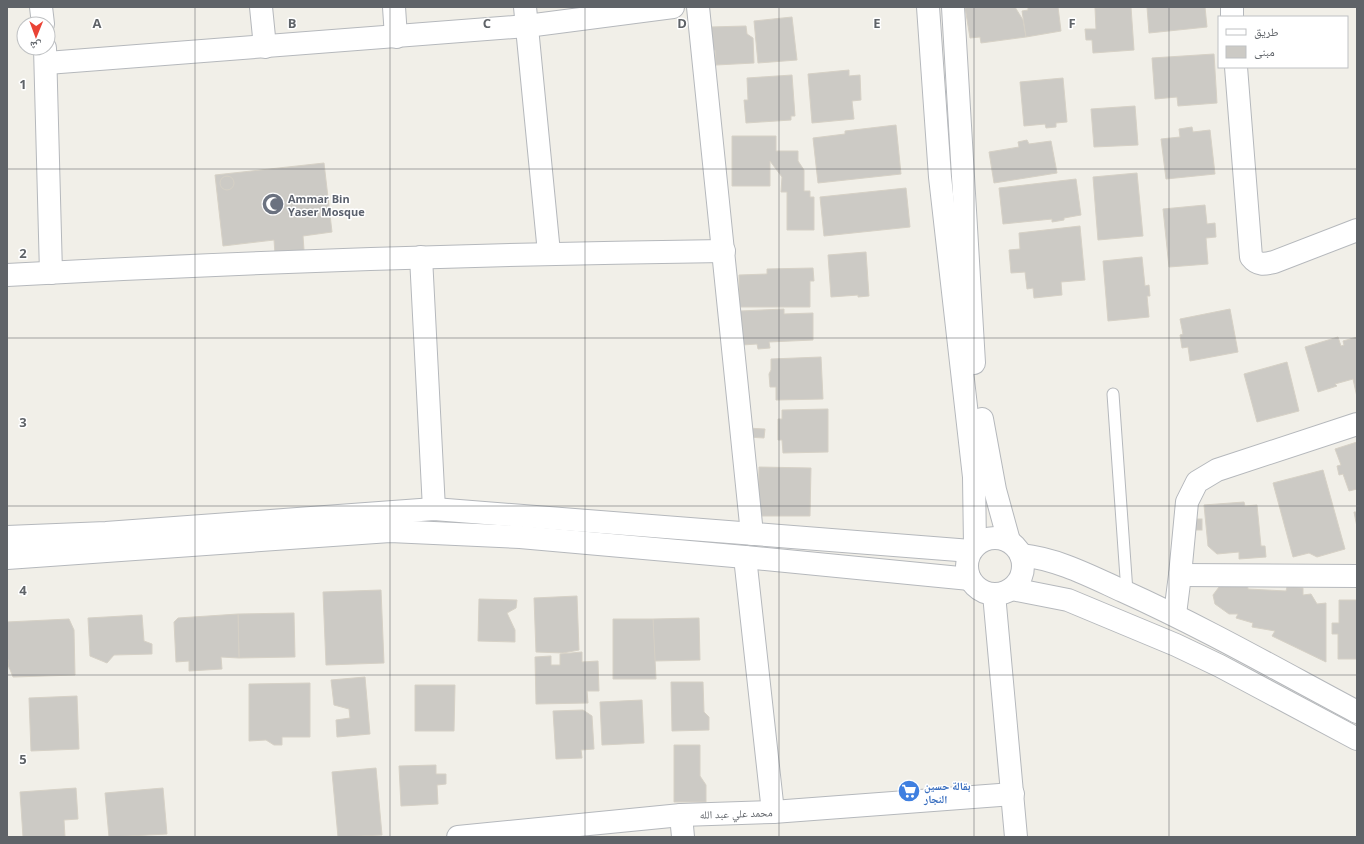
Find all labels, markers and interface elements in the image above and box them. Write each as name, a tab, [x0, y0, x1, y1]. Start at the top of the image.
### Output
text: A	[93, 14, 102, 32]
text: B	[288, 14, 297, 32]
text: C	[483, 14, 491, 32]
text: D	[677, 14, 687, 32]
text: E	[873, 14, 881, 32]
text: F	[1068, 14, 1076, 32]
north arrow	[16, 16, 56, 56]
legend	[1218, 16, 1348, 68]
text: طريق	[1254, 23, 1279, 40]
text: ش	[30, 38, 42, 54]
text: مبنى	[1254, 43, 1275, 60]
text: 1	[19, 75, 27, 93]
mosque icon: Ammar Bin Yaser Mosque	[260, 191, 286, 217]
place label: Ammar Bin Yaser Mosque	[288, 191, 365, 219]
text: 2	[19, 244, 27, 262]
text: 3	[19, 413, 27, 431]
text: 4	[19, 581, 27, 599]
text: 5	[19, 750, 27, 768]
supermarket icon: بقالة حسين النجار	[896, 778, 922, 804]
place label: بقالة حسين النجار	[923, 778, 970, 806]
street label: محمد علي عبد الله	[699, 804, 773, 824]

